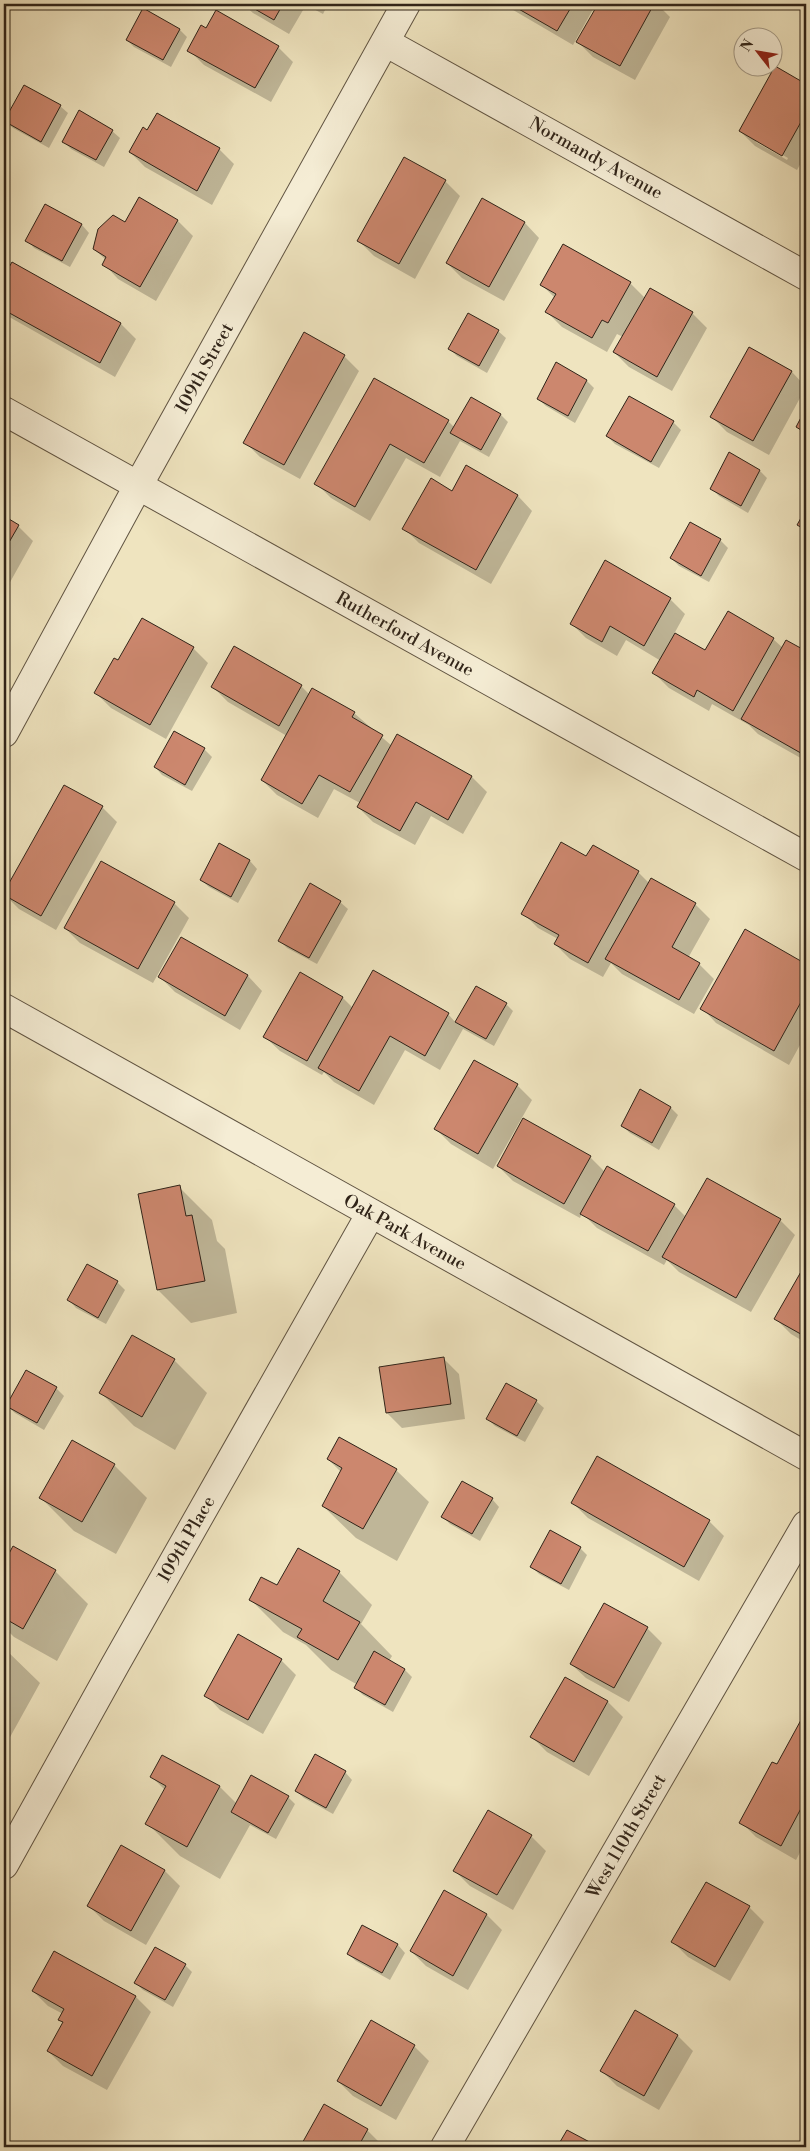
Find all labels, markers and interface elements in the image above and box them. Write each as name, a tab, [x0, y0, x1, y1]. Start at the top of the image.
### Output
north arrow	[732, 28, 782, 78]
text: N	[737, 36, 758, 55]
street label: Normandy Avenue	[525, 112, 667, 205]
street label: 109th Street	[170, 318, 239, 418]
street label: Rutherford Avenue	[332, 587, 478, 682]
street label: Oak Park Avenue	[339, 1189, 470, 1276]
street label: 109th Place	[152, 1492, 220, 1587]
street label: West 110th Street	[581, 1769, 672, 1903]

